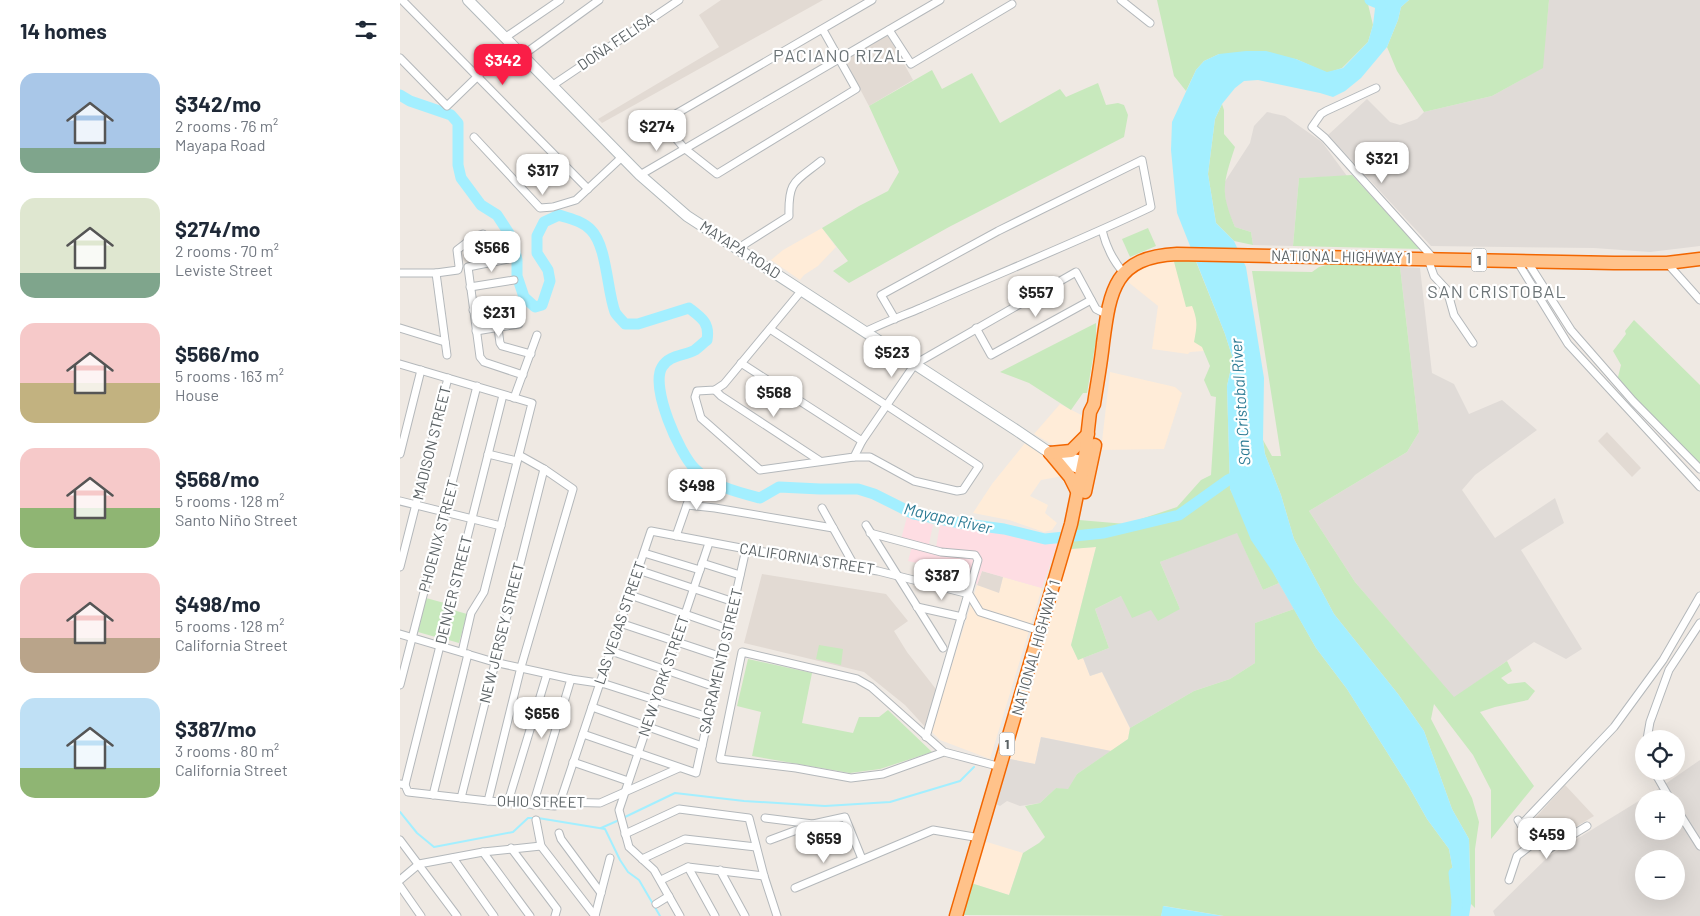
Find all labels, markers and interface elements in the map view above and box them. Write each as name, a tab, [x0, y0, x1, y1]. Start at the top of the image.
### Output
street label: DOÑA FELISA	[574, 9, 657, 73]
icon: filters	[352, 16, 380, 44]
text: 14 homes	[20, 18, 107, 43]
pin: $342	[473, 44, 533, 86]
district label: PACIANO RIZAL	[773, 44, 907, 66]
text: $342	[485, 50, 521, 69]
text: $342/mo	[175, 91, 261, 116]
icon: home	[60, 93, 120, 153]
pin: $274	[627, 110, 687, 152]
text: 2 rooms · 76 m²	[175, 116, 278, 135]
text: $274	[639, 116, 675, 135]
text: Mayapa Road	[175, 135, 265, 154]
pin: $321	[1352, 142, 1412, 184]
text: $321	[1366, 148, 1398, 167]
pin: $317	[513, 154, 573, 196]
text: $317	[527, 160, 559, 179]
text: $274/mo	[175, 216, 260, 241]
street label: MAYAPA ROAD	[697, 216, 784, 282]
icon: home	[60, 218, 120, 278]
pin: $566	[462, 230, 522, 273]
text: $566	[475, 237, 509, 256]
text: 2 rooms · 70 m²	[175, 241, 279, 260]
street label: NATIONAL HIGHWAY 1	[1271, 246, 1411, 266]
road number: 1	[1472, 248, 1486, 272]
text: Leviste Street	[175, 260, 273, 279]
pin: $557	[1006, 276, 1066, 318]
district label: SAN CRISTOBAL	[1427, 280, 1567, 302]
text: $557	[1019, 282, 1053, 301]
pin: $231	[469, 296, 529, 338]
text: $231	[483, 302, 515, 321]
pin: $523	[862, 336, 922, 378]
water label: San Cristobal River	[1225, 336, 1253, 466]
text: $566/mo	[175, 341, 259, 366]
text: $523	[874, 342, 910, 361]
icon: home	[60, 343, 120, 403]
text: 5 rooms · 163 m²	[175, 366, 284, 385]
pin: $568	[744, 376, 804, 418]
text: $568	[756, 382, 792, 401]
street label: MADISON STREET	[408, 384, 454, 502]
text: House	[175, 385, 219, 404]
text: $568/mo	[175, 466, 259, 491]
icon: home	[60, 468, 120, 528]
pin: $498	[667, 468, 727, 511]
text: $498	[679, 475, 715, 494]
street label: PHOENIX STREET	[414, 477, 462, 594]
text: 5 rooms · 128 m²	[175, 491, 284, 510]
water label: Mayapa River	[902, 498, 995, 537]
text: Santo Niño Street	[175, 510, 298, 529]
street label: DENVER STREET	[431, 534, 475, 646]
street label: CALIFORNIA STREET	[738, 538, 876, 578]
pin: $387	[912, 558, 972, 601]
street label: LAS VEGAS STREET	[589, 559, 649, 687]
street label: NEW JERSEY STREET	[475, 560, 527, 705]
text: $387	[925, 565, 959, 584]
street label: NATIONAL HIGHWAY 1	[1007, 578, 1063, 718]
street label: SACRAMENTO STREET	[695, 586, 746, 735]
text: $498/mo	[175, 591, 261, 616]
icon: home	[60, 593, 120, 653]
street label: NEW YORK STREET	[634, 613, 692, 739]
text: 5 rooms · 128 m²	[175, 616, 284, 635]
text: California Street	[175, 635, 288, 654]
pin: $656	[512, 696, 572, 739]
text: $656	[525, 703, 559, 722]
text: $387/mo	[175, 716, 257, 741]
icon: home	[60, 718, 120, 778]
map controls	[1635, 730, 1685, 900]
button: locate	[1635, 730, 1685, 780]
road number: 1	[1000, 732, 1014, 756]
text: 3 rooms · 80 m²	[175, 741, 279, 760]
text: California Street	[175, 760, 288, 779]
button: +	[1635, 790, 1685, 840]
street label: OHIO STREET	[497, 791, 585, 811]
pin: $459	[1517, 818, 1577, 860]
pin: $659	[794, 822, 854, 864]
text: $459	[1529, 824, 1565, 843]
text: $659	[807, 828, 841, 847]
button: −	[1635, 850, 1685, 900]

